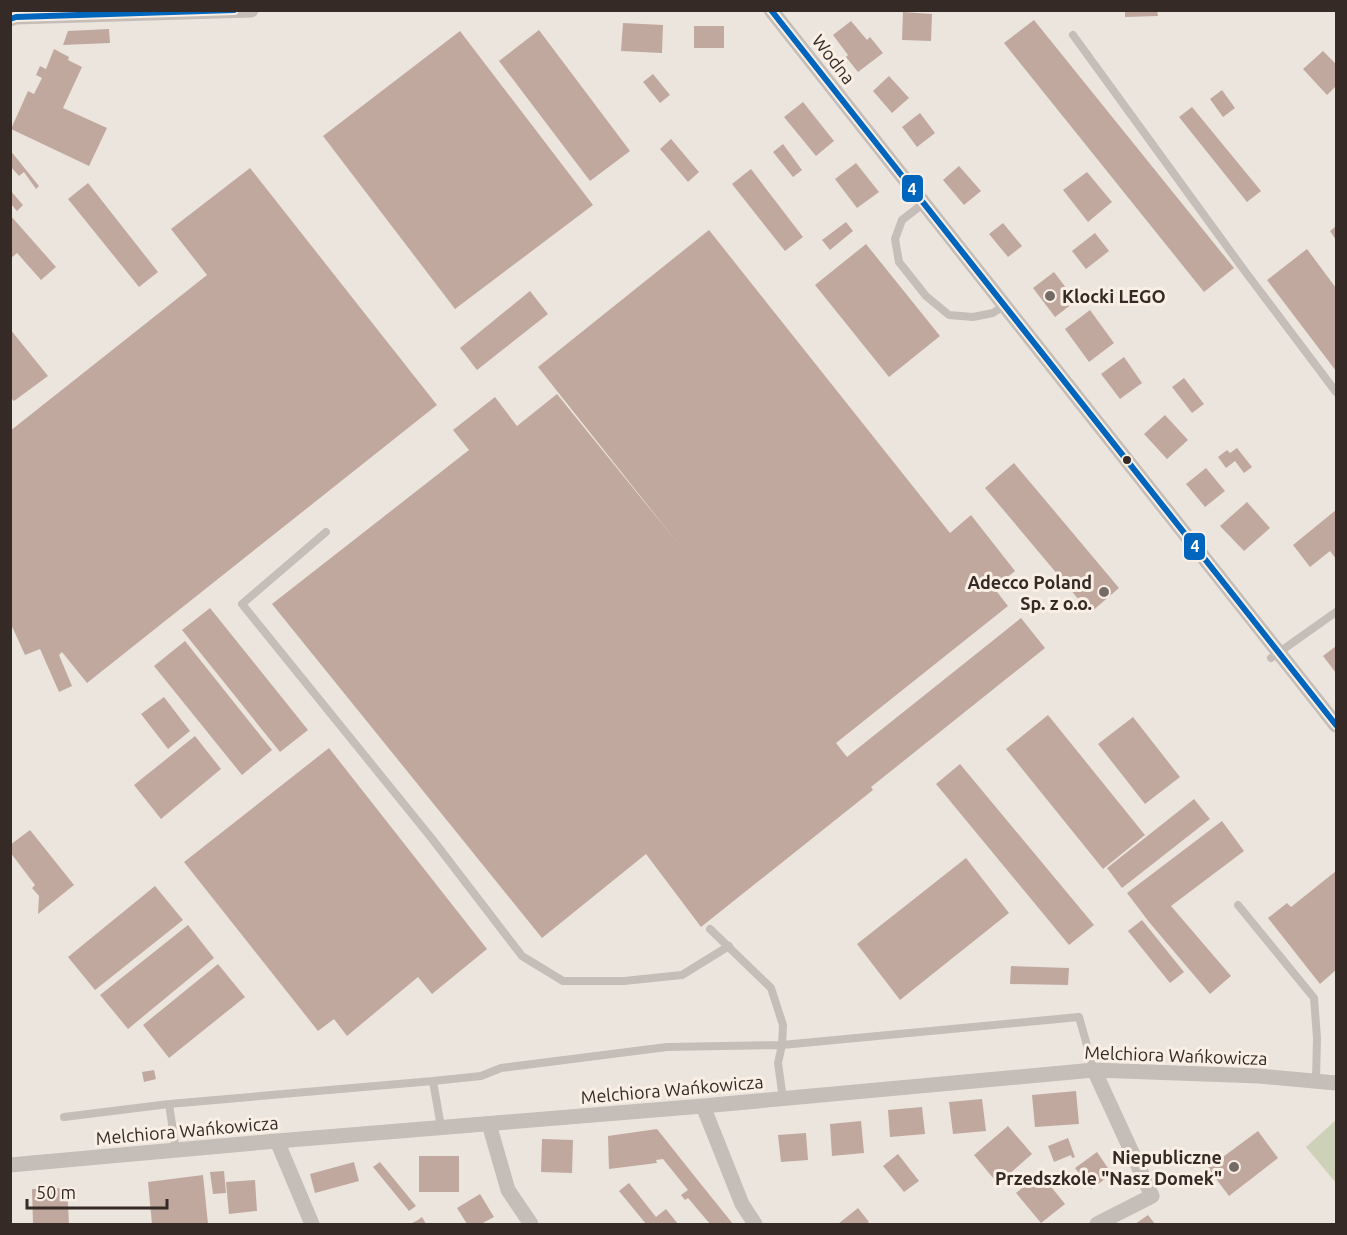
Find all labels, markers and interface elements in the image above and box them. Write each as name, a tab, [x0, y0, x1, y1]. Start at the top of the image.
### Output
street label: Wodna	[809, 30, 859, 88]
line badge: 4	[901, 174, 924, 203]
text: 4	[907, 180, 917, 198]
place label: Klocki LEGO	[1062, 286, 1166, 306]
marker: Klocki LEGO	[1043, 289, 1057, 303]
unlabelled marker	[1121, 454, 1133, 466]
line badge: 4	[1183, 532, 1206, 561]
text: 4	[1190, 537, 1200, 555]
place label: Adecco Poland Sp. z o.o.	[968, 572, 1092, 613]
marker: Adecco Poland Sp. z o.o.	[1097, 585, 1111, 599]
street label: Melchiora Wańkowicza	[1084, 1042, 1268, 1068]
street label: Melchiora Wańkowicza	[580, 1071, 764, 1107]
street label: Melchiora Wańkowicza	[95, 1112, 279, 1148]
place label: Niepubliczne Przedszkole "Nasz Domek"	[995, 1147, 1222, 1188]
marker: Niepubliczne Przedszkole "Nasz Domek"	[1227, 1160, 1241, 1174]
scale bar	[27, 1172, 166, 1210]
text: 50 m	[36, 1182, 76, 1202]

